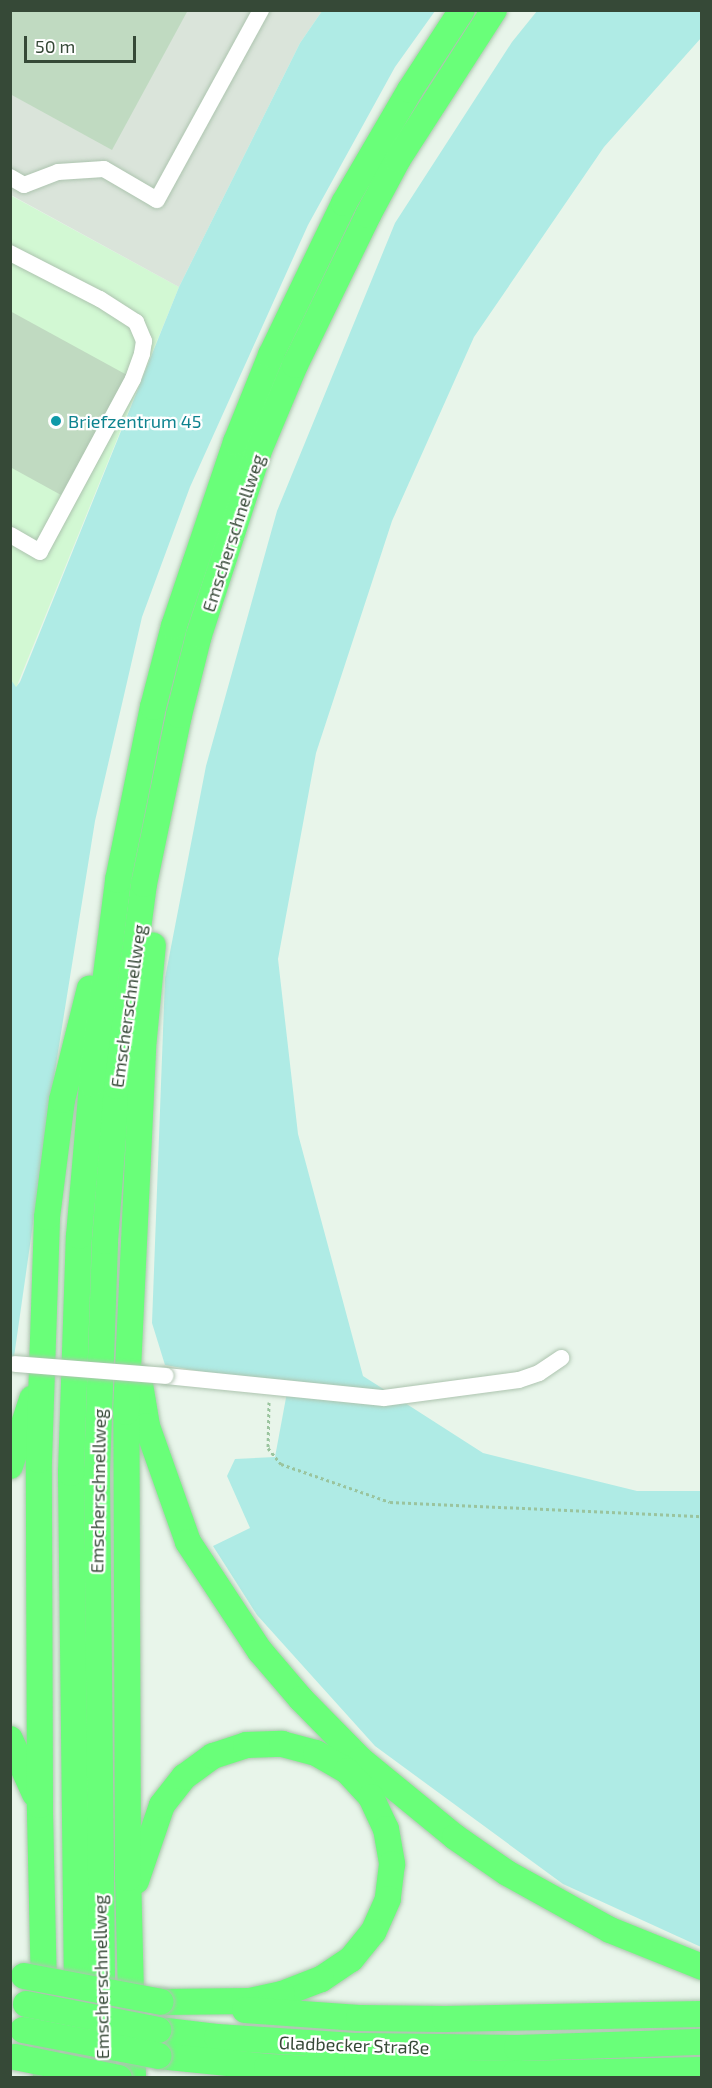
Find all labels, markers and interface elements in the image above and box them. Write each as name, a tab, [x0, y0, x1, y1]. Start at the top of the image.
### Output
scale bar	[27, 24, 140, 62]
text: 50 m	[35, 35, 75, 57]
place label: Briefzentrum 45	[68, 410, 201, 432]
marker: Briefzentrum 45	[49, 414, 63, 428]
street label: Emscherschnellweg	[197, 451, 269, 615]
street label: Emscherschnellweg	[106, 923, 150, 1089]
street label: Emscherschnellweg	[86, 1409, 110, 1573]
street label: Emscherschnellweg	[89, 1895, 113, 2059]
street label: Gladbecker Straße	[278, 2032, 430, 2058]

